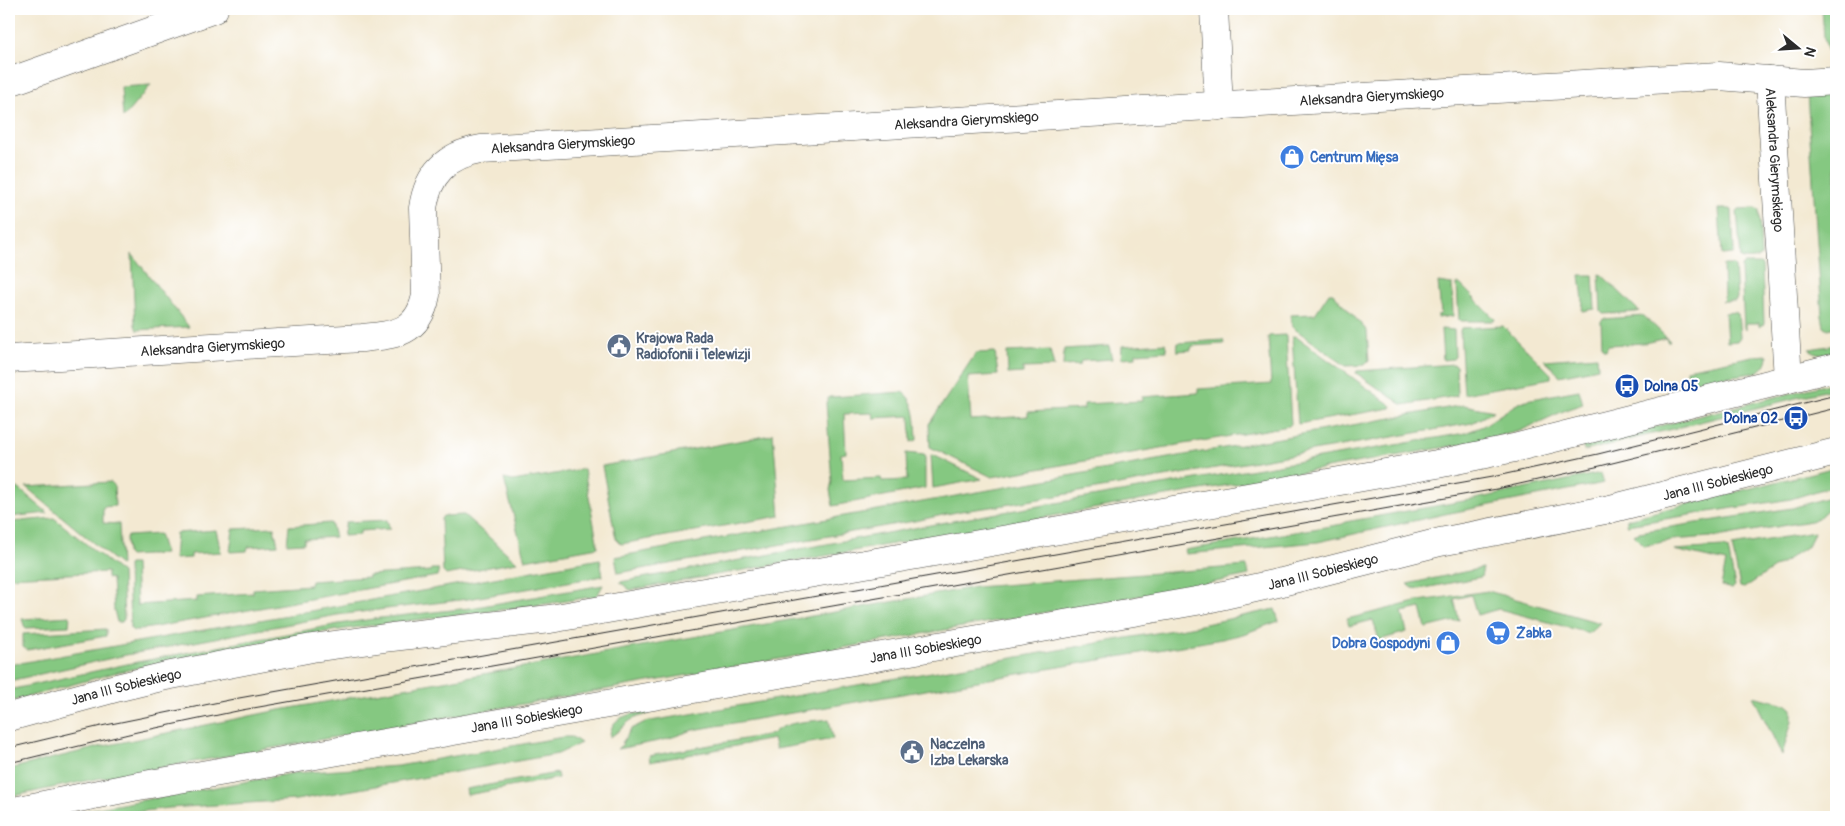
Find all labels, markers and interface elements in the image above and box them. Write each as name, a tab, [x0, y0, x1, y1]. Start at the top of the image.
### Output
north arrow	[1772, 22, 1822, 72]
text: N	[1800, 45, 1819, 59]
street label: Aleksandra Gierymskiego	[1299, 84, 1445, 109]
street label: Aleksandra Gierymskiego	[1762, 87, 1788, 233]
street label: Aleksandra Gierymskiego	[893, 108, 1040, 133]
street label: Aleksandra Gierymskiego	[490, 131, 636, 157]
shop icon: Centrum Mięsa	[1279, 144, 1305, 170]
place label: Centrum Mięsa	[1310, 149, 1399, 166]
place label: Krajowa Rada Radiofonii i Telewizji	[636, 330, 751, 363]
public building icon: Krajowa Rada Radiofonii i Telewizji	[606, 333, 632, 359]
street label: Aleksandra Gierymskiego	[140, 334, 286, 360]
bus stop icon: Dolna 05	[1614, 373, 1640, 399]
place label: Dolna 05	[1644, 378, 1699, 395]
bus stop icon: Dolna 02	[1783, 405, 1809, 431]
place label: Dolna 02	[1724, 410, 1778, 427]
street label: Jana III Sobieskiego	[1661, 460, 1775, 504]
street label: Jana III Sobieskiego	[1266, 549, 1380, 593]
supermarket icon: Żabka	[1485, 620, 1511, 646]
place label: Żabka	[1516, 625, 1552, 642]
street label: Jana III Sobieskiego	[868, 630, 983, 667]
shop icon: Dobra Gospodyni	[1435, 630, 1461, 656]
place label: Dobra Gospodyni	[1332, 635, 1431, 652]
street label: Jana III Sobieskiego	[69, 665, 183, 708]
street label: Jana III Sobieskiego	[469, 700, 584, 736]
place label: Naczelna Izba Lekarska	[930, 736, 1009, 769]
public building icon: Naczelna Izba Lekarska	[899, 739, 925, 765]

